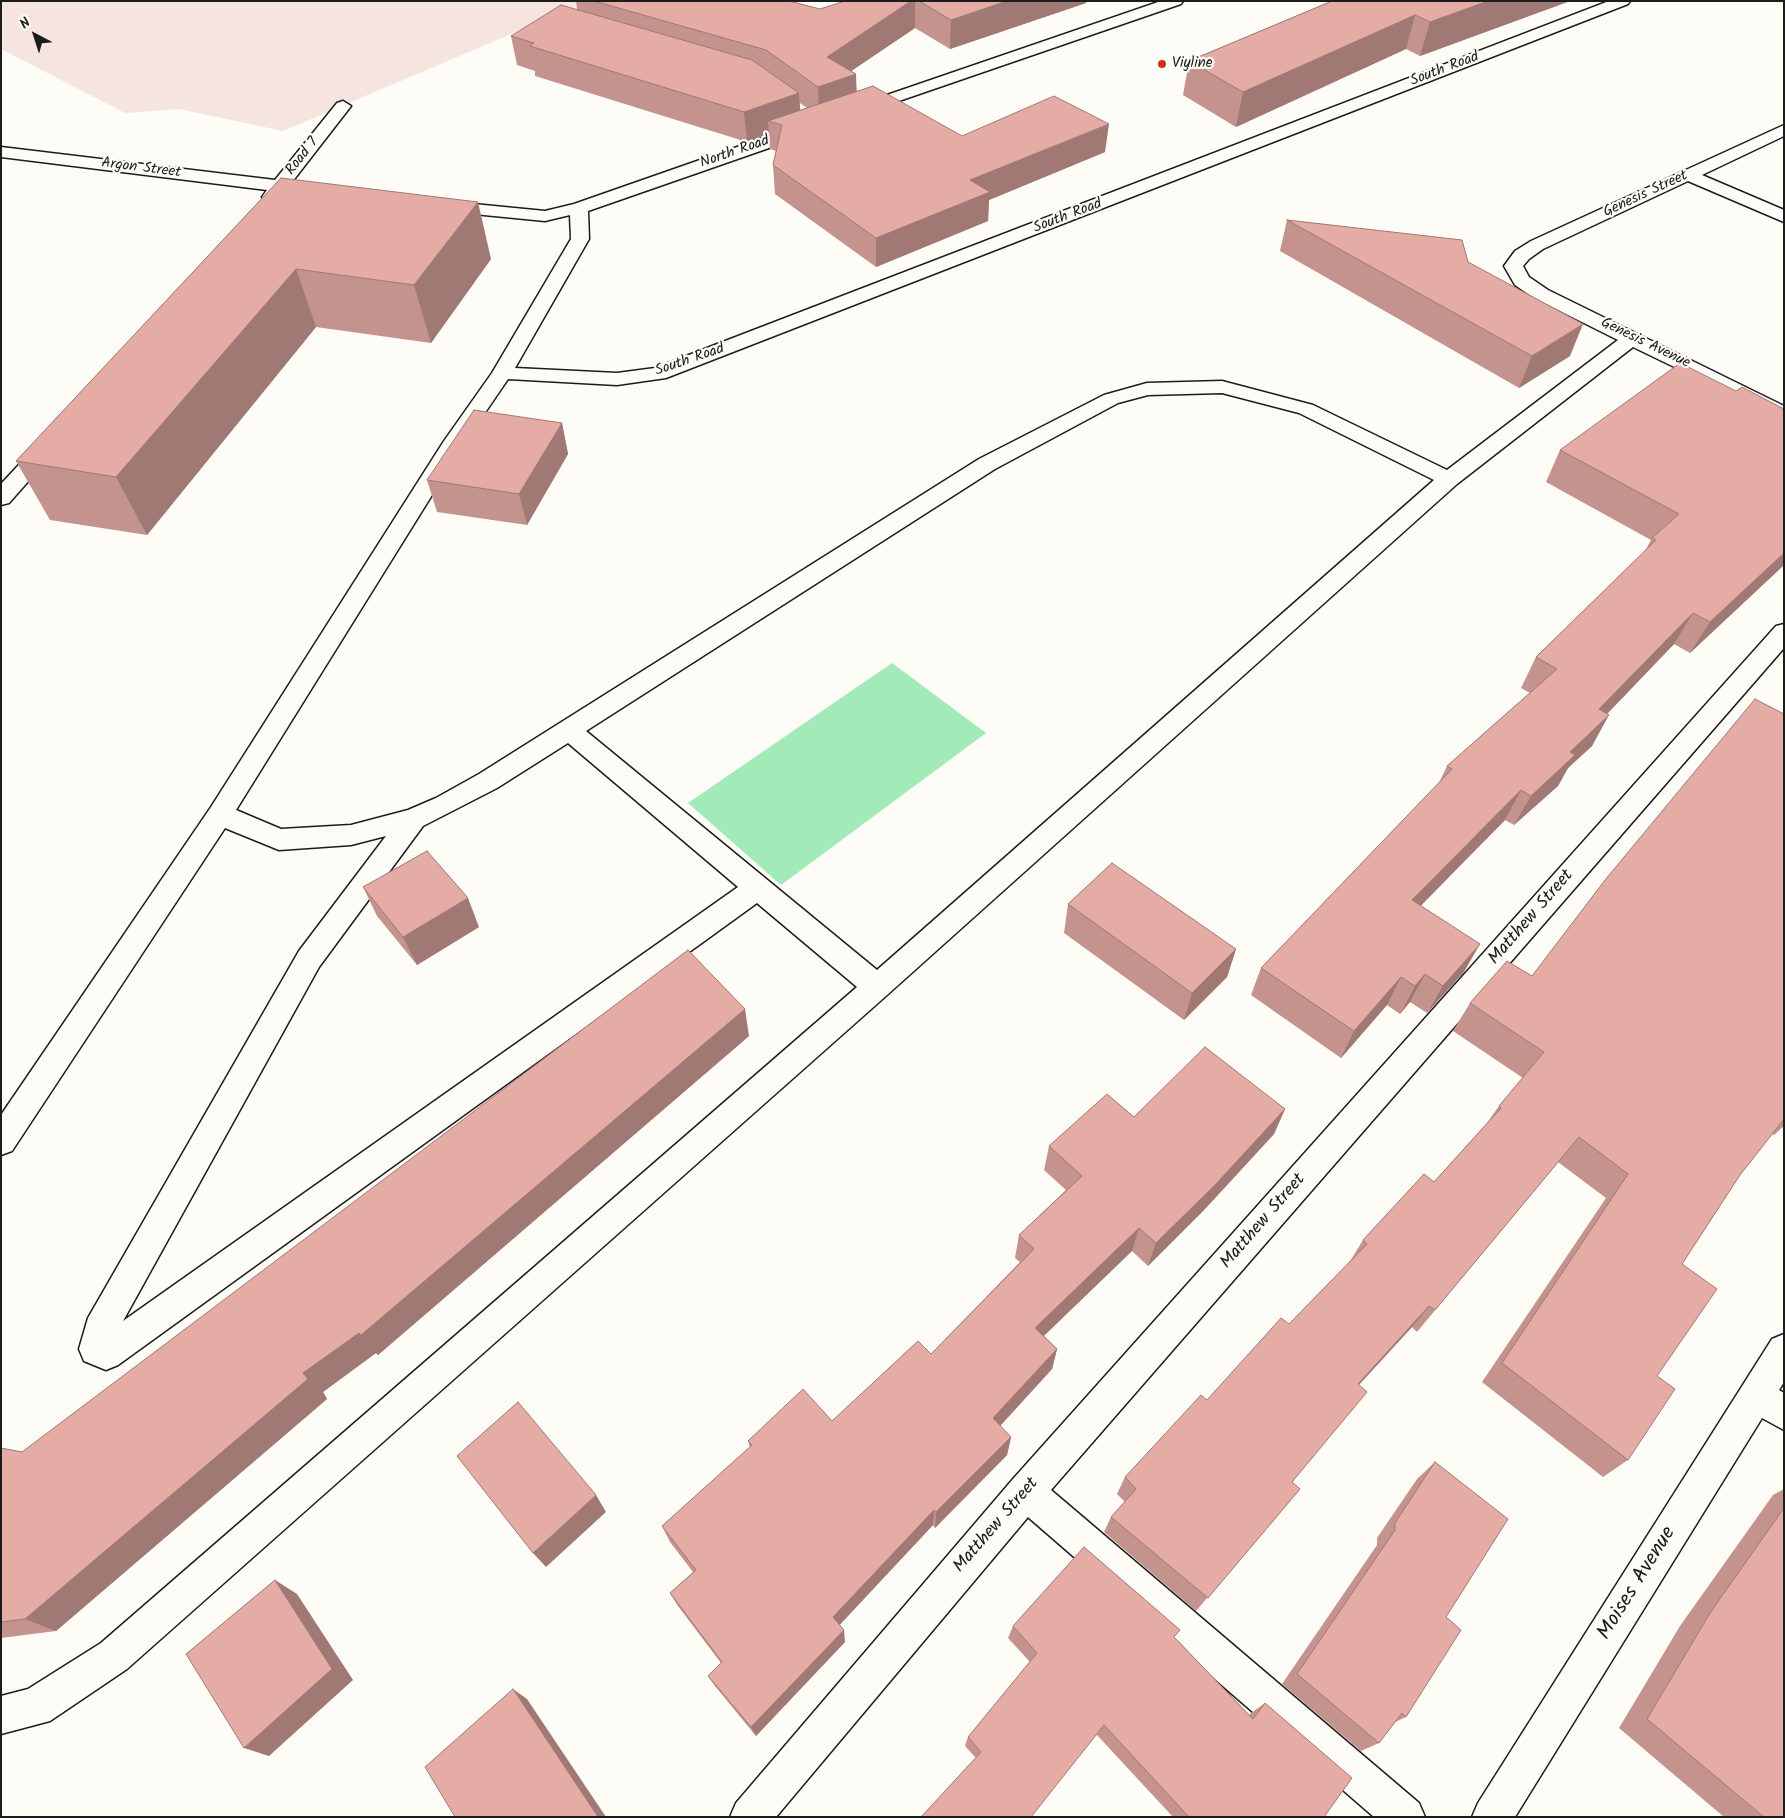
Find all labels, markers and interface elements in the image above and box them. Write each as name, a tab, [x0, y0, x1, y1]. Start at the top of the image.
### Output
north arrow	[10, 10, 60, 60]
text: N	[15, 12, 36, 35]
street label: South Road	[1408, 49, 1482, 91]
place label: Viyline	[1172, 55, 1213, 73]
marker: Viyline	[1156, 58, 1168, 70]
street label: North Road	[698, 133, 772, 173]
street label: Road 7	[283, 135, 323, 179]
street label: Argon Street	[100, 155, 182, 183]
street label: Genesis Street	[1601, 168, 1691, 222]
street label: South Road	[1031, 196, 1105, 238]
street label: Genesis Avenue	[1597, 315, 1693, 373]
street label: South Road	[653, 341, 727, 381]
street label: Matthew Street	[1485, 866, 1579, 970]
street label: Matthew Street	[1217, 1170, 1311, 1274]
street label: Matthew Street	[950, 1474, 1044, 1578]
street label: Moises Avenue	[1593, 1523, 1683, 1645]

